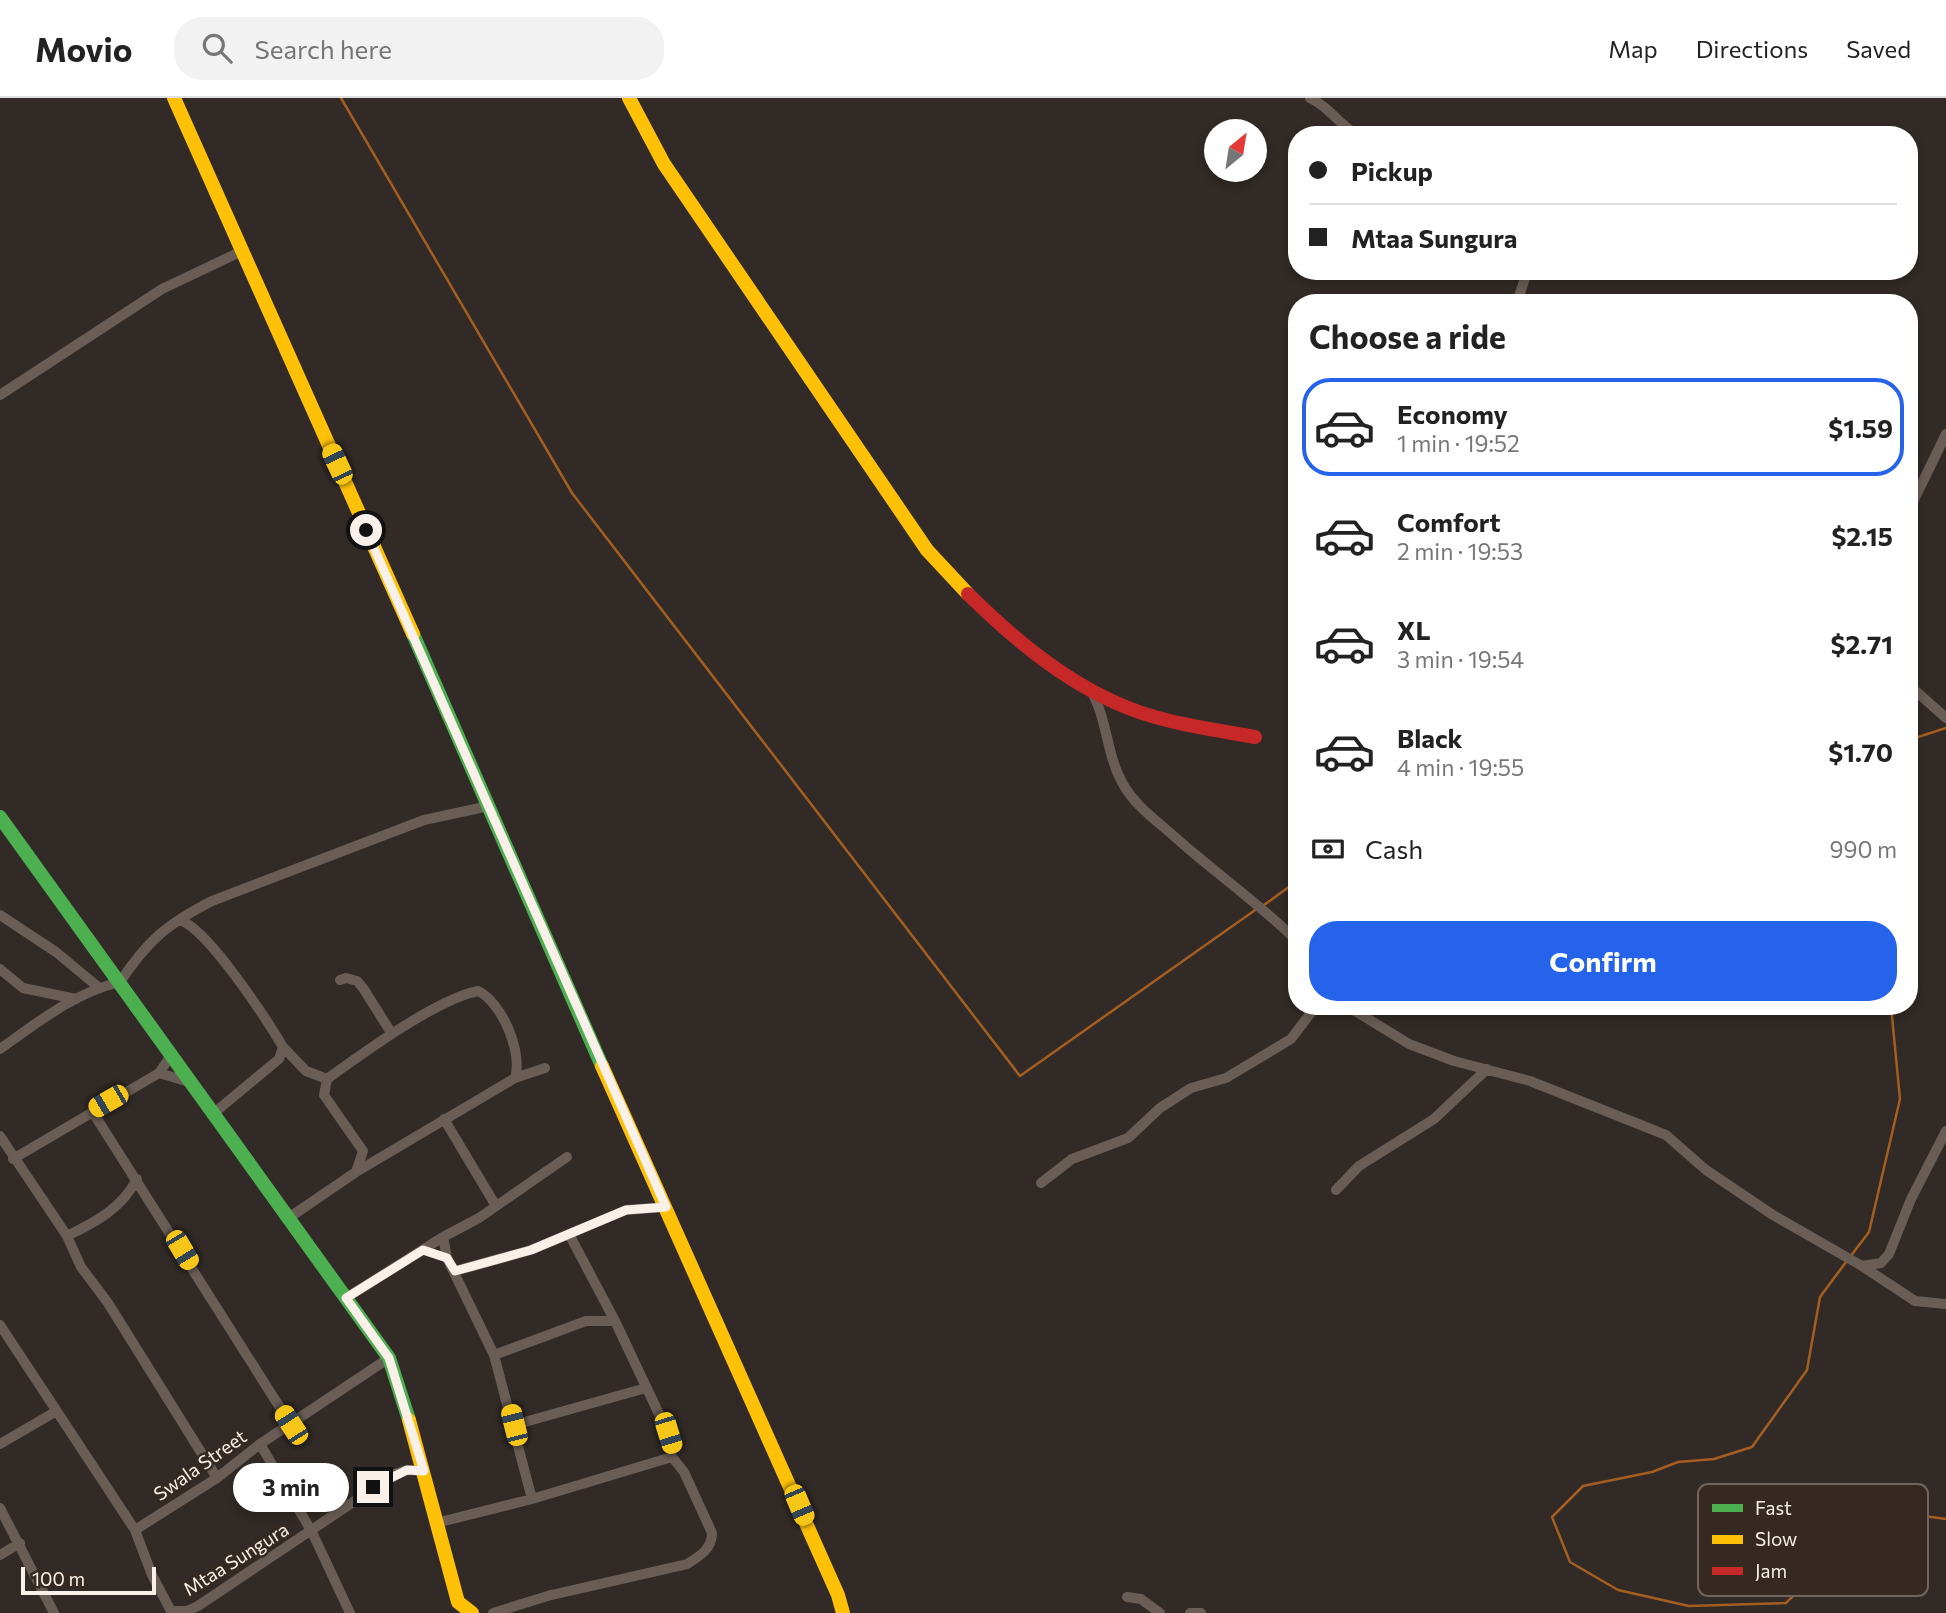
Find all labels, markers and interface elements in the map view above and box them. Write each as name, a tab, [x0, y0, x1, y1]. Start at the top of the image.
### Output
search box	[174, 17, 664, 80]
text: Movio	[35, 28, 132, 69]
icon: search	[198, 29, 236, 67]
text: Search here	[254, 33, 392, 64]
text: Map	[1608, 34, 1658, 63]
text: Directions	[1696, 34, 1808, 63]
text: Saved	[1846, 34, 1911, 63]
north arrow	[1204, 119, 1267, 182]
map controls	[1204, 119, 1267, 182]
text: Pickup	[1351, 155, 1433, 186]
text: Mtaa Sungura	[1351, 222, 1517, 253]
text: Choose a ride	[1309, 316, 1506, 356]
icon: car	[1313, 396, 1376, 459]
text: Economy	[1397, 398, 1508, 429]
text: $1.59	[1828, 412, 1893, 443]
text: 1 min · 19:52	[1397, 429, 1520, 457]
car	[319, 441, 356, 487]
icon: car	[1313, 504, 1376, 567]
text: Comfort	[1397, 506, 1500, 537]
route start	[350, 514, 382, 546]
text: $2.15	[1831, 520, 1893, 551]
text: 2 min · 19:53	[1397, 537, 1523, 565]
icon: car	[1313, 612, 1376, 675]
text: XL	[1397, 614, 1431, 645]
text: $2.71	[1831, 628, 1893, 659]
text: 3 min · 19:54	[1397, 645, 1524, 673]
icon: car	[1313, 720, 1376, 783]
text: Black	[1397, 722, 1463, 753]
text: $1.70	[1828, 736, 1893, 767]
text: 4 min · 19:55	[1397, 753, 1524, 781]
icon: cash	[1309, 830, 1347, 868]
text: Cash	[1365, 833, 1423, 864]
text: 990 m	[1830, 835, 1897, 863]
button: Confirm	[1309, 921, 1897, 1001]
car	[85, 1081, 132, 1121]
car	[163, 1227, 202, 1273]
car	[271, 1402, 312, 1448]
car	[499, 1402, 530, 1448]
car	[652, 1410, 685, 1456]
street label: Swala Street	[149, 1424, 251, 1505]
callout: 3 min	[233, 1462, 348, 1512]
route end	[357, 1471, 389, 1503]
text: 3 min	[262, 1473, 320, 1501]
car	[782, 1482, 817, 1528]
legend	[1698, 1484, 1928, 1596]
text: Fast	[1755, 1496, 1792, 1519]
street label: Mtaa Sungura	[179, 1517, 293, 1600]
text: Slow	[1755, 1527, 1797, 1550]
text: Jam	[1755, 1559, 1787, 1582]
scale bar	[21, 1564, 156, 1596]
text: 100 m	[32, 1567, 85, 1590]

